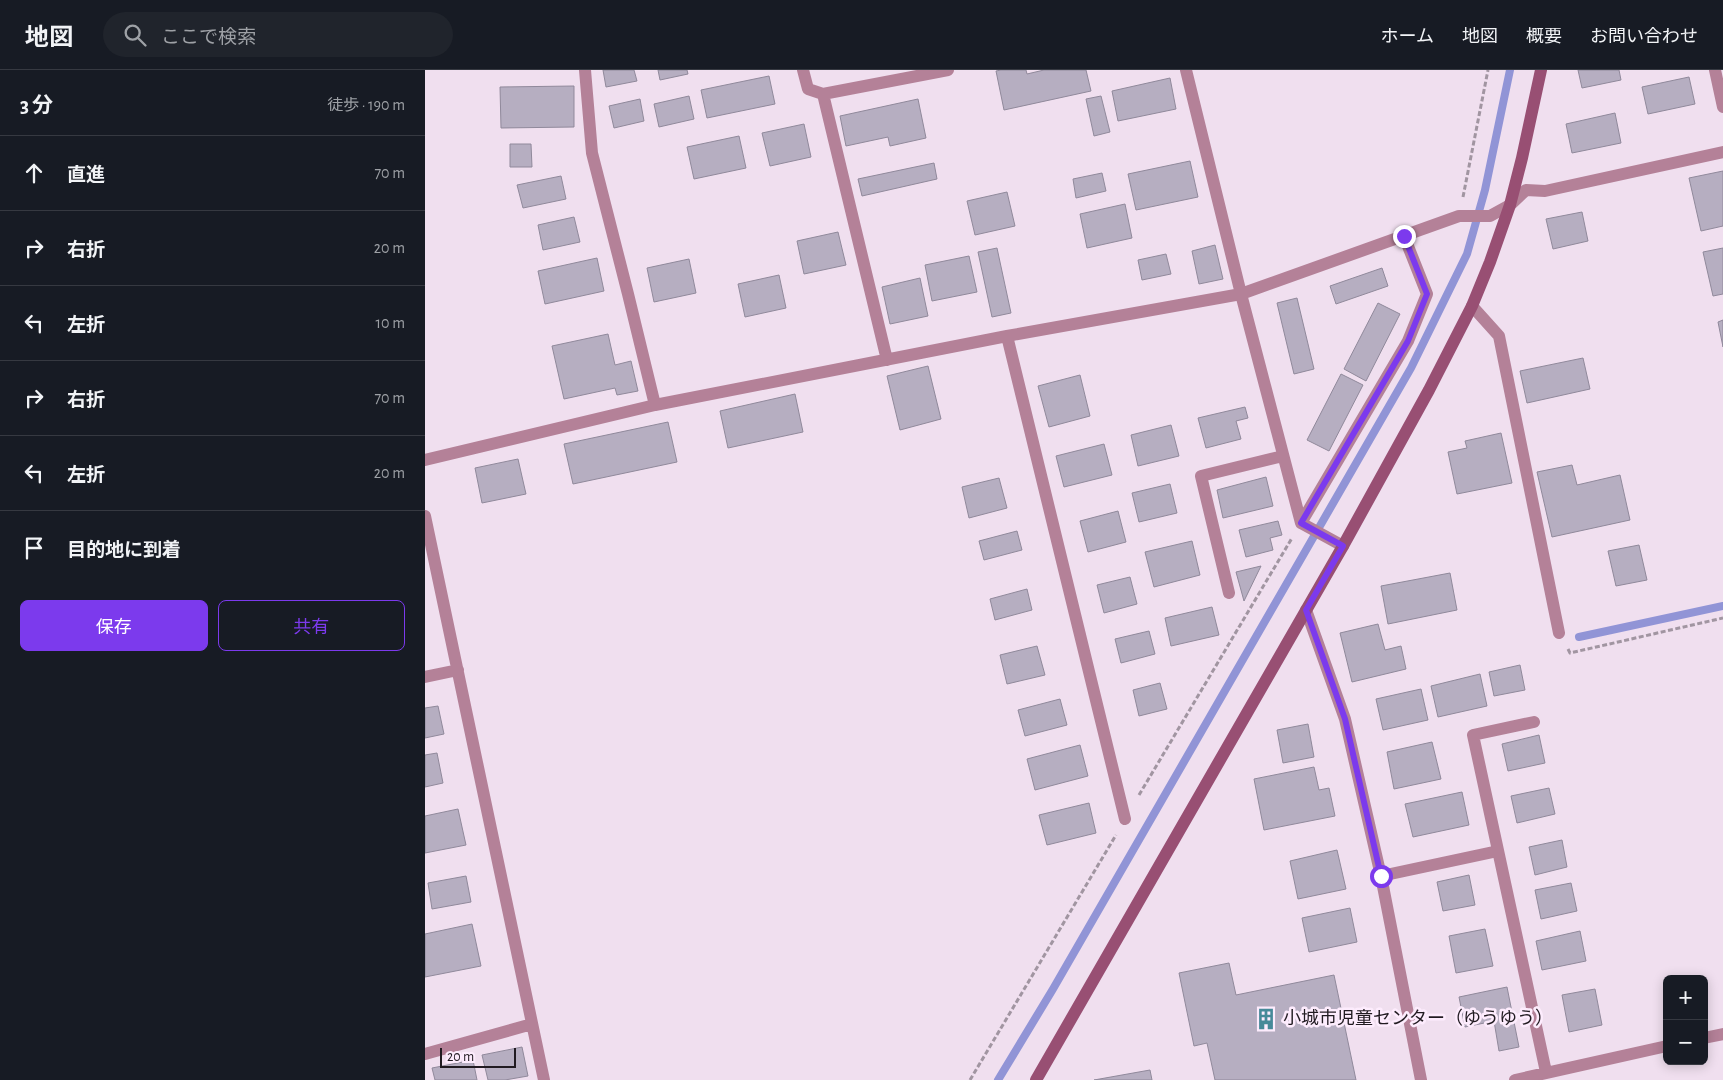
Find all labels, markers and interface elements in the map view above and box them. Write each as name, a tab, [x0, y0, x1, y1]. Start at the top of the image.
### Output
search box	[103, 12, 453, 57]
icon: search	[121, 21, 149, 49]
text: 地図	[25, 26, 73, 50]
text: ここで検索	[161, 28, 256, 47]
text: ホーム	[1381, 28, 1434, 46]
text: 地図	[1462, 28, 1498, 46]
text: 概要	[1526, 28, 1562, 46]
text: お問い合わせ	[1590, 28, 1698, 46]
text: 3 分	[20, 95, 53, 116]
text: 徒歩 · 190 m	[327, 97, 405, 113]
icon: ahead	[20, 159, 48, 187]
text: 70 m	[374, 165, 405, 181]
text: 直進	[67, 166, 105, 185]
route end	[1393, 225, 1416, 248]
icon: right	[20, 234, 48, 262]
text: 20 m	[374, 240, 405, 256]
text: 右折	[67, 241, 105, 260]
icon: left	[20, 309, 48, 337]
text: 10 m	[376, 315, 405, 331]
text: 左折	[67, 316, 105, 335]
icon: right	[20, 384, 48, 412]
text: 70 m	[374, 390, 405, 406]
text: 右折	[67, 391, 105, 410]
icon: left	[20, 459, 48, 487]
text: 20 m	[374, 465, 405, 481]
text: 左折	[67, 466, 105, 485]
icon: arrive	[20, 534, 48, 562]
text: 目的地に到着	[67, 541, 181, 560]
button: 保存	[20, 600, 208, 651]
button: 共有	[218, 600, 405, 651]
route start	[1370, 865, 1393, 888]
map controls	[1663, 975, 1708, 1065]
button: +	[1663, 975, 1708, 1020]
building icon: 小城市児童センター（ゆうゆう）	[1253, 1006, 1279, 1032]
place label: 小城市児童センター（ゆうゆう）	[1283, 1008, 1553, 1028]
button: −	[1663, 1020, 1708, 1065]
scale bar	[440, 1045, 516, 1068]
text: 20 m	[447, 1050, 474, 1064]

